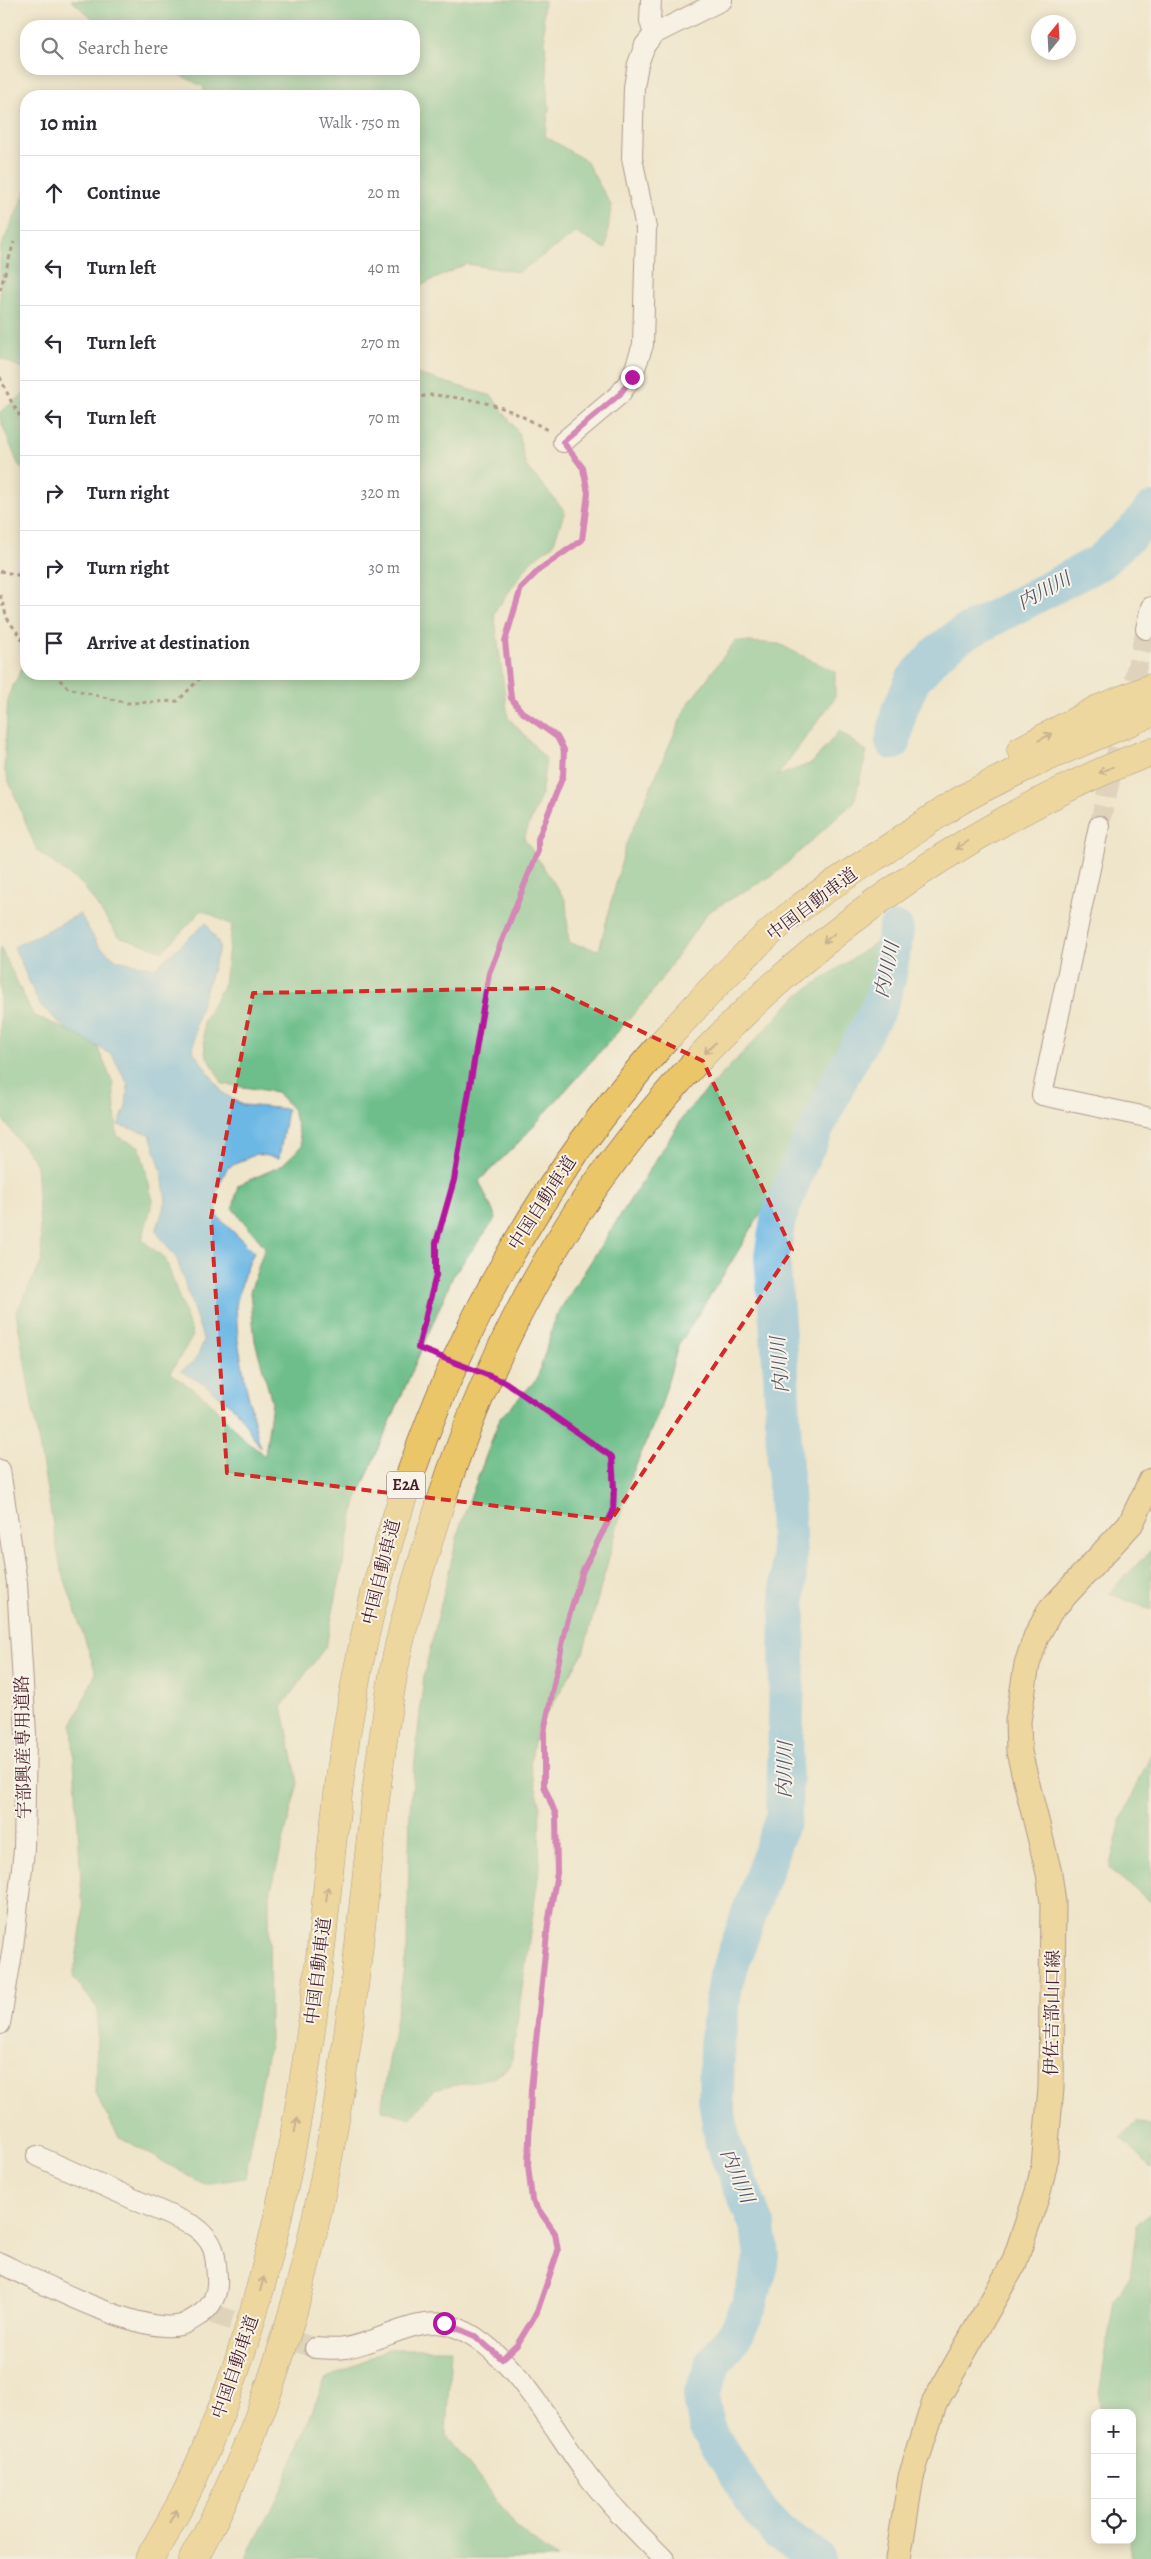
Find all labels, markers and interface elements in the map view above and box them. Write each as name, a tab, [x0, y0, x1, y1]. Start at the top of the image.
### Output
north arrow	[1031, 15, 1076, 60]
search box	[20, 20, 420, 75]
icon: search	[38, 34, 66, 62]
text: Search here	[78, 35, 168, 61]
text: 10 min	[40, 109, 97, 137]
text: Walk · 750 m	[319, 112, 400, 134]
icon: ahead	[40, 179, 68, 207]
text: Continue	[87, 180, 161, 206]
text: 20 m	[367, 182, 400, 204]
icon: left	[40, 254, 68, 282]
text: Turn left	[87, 255, 156, 281]
text: 40 m	[368, 257, 400, 279]
icon: left	[40, 329, 68, 357]
text: Turn left	[87, 330, 156, 356]
text: 270 m	[361, 332, 400, 354]
route end	[621, 366, 644, 389]
icon: left	[40, 404, 68, 432]
text: Turn left	[87, 405, 156, 431]
text: 70 m	[368, 407, 400, 429]
icon: right	[40, 479, 68, 507]
text: Turn right	[87, 480, 169, 506]
text: 320 m	[361, 482, 400, 504]
icon: right	[40, 554, 68, 582]
text: Turn right	[87, 555, 169, 581]
text: 30 m	[368, 557, 400, 579]
water label: 内川川	[1013, 565, 1077, 616]
icon: arrive	[40, 629, 68, 657]
text: Arrive at destination	[87, 630, 250, 656]
one-way arrow	[1038, 732, 1053, 742]
one-way arrow	[1099, 766, 1114, 776]
one-way arrow	[955, 840, 969, 850]
street label: 中国自動車道	[762, 862, 862, 946]
one-way arrow	[823, 933, 836, 944]
water label: 内川川	[868, 937, 906, 1001]
one-way arrow	[703, 1042, 716, 1054]
street label: 中国自動車道	[503, 1151, 581, 1255]
water label: 内川川	[765, 1334, 795, 1394]
road number: E2A	[387, 1472, 425, 1498]
street label: 中国自動車道	[356, 1517, 406, 1627]
street label: 宇部興産専用道路	[10, 1675, 36, 1819]
water label: 内川川	[772, 1739, 799, 1799]
one-way arrow	[322, 1887, 332, 1903]
street label: 中国自動車道	[300, 1916, 336, 2026]
street label: 伊佐吉部山口線	[1039, 1950, 1065, 2076]
one-way arrow	[292, 2117, 302, 2133]
water label: 内川川	[714, 2145, 761, 2209]
one-way arrow	[258, 2276, 267, 2292]
street label: 中国自動車道	[206, 2312, 264, 2422]
route start	[433, 2312, 456, 2335]
map controls	[1091, 2409, 1136, 2544]
button: +	[1091, 2409, 1136, 2454]
button: −	[1091, 2454, 1136, 2499]
button: locate	[1091, 2499, 1136, 2544]
one-way arrow	[168, 2509, 178, 2524]

